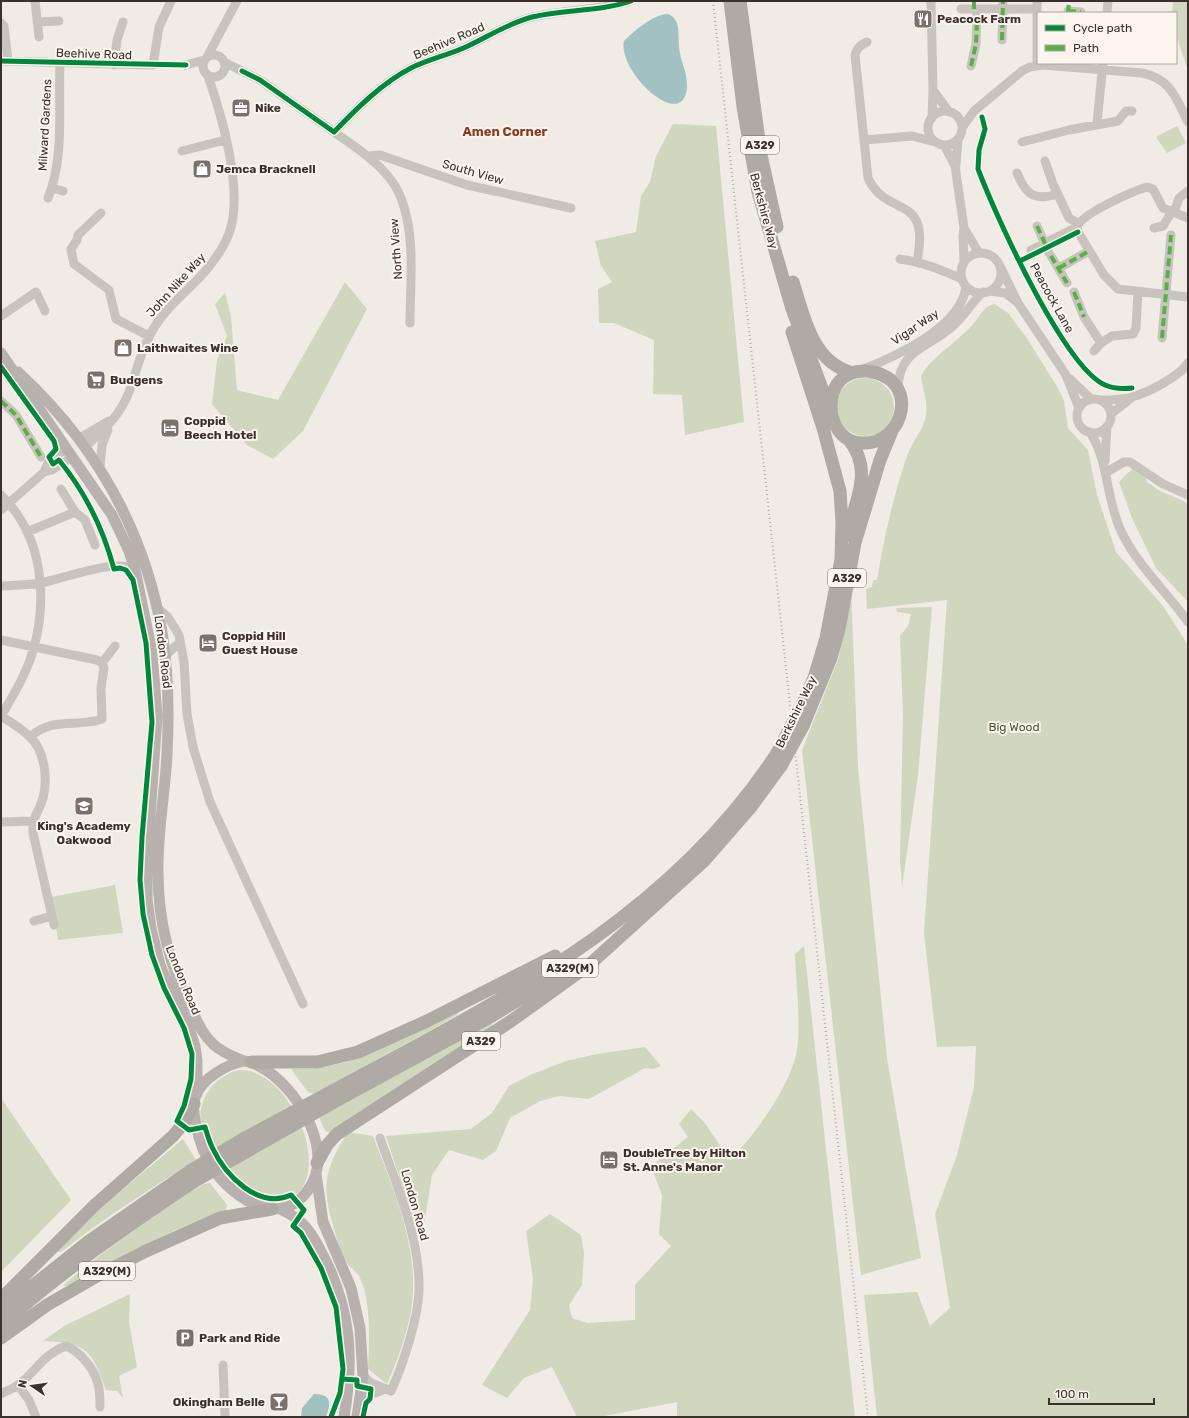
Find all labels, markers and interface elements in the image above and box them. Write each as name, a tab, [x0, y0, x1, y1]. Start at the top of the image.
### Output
restaurant icon: Peacock Farm	[912, 8, 934, 30]
place label: Peacock Farm	[937, 12, 1021, 26]
legend	[1037, 12, 1177, 64]
street label: Beehive Road	[411, 20, 487, 62]
text: Cycle path	[1073, 21, 1132, 35]
text: Path	[1073, 41, 1099, 55]
street label: Beehive Road	[56, 46, 132, 62]
street label: Milward Gardens	[36, 78, 54, 172]
office icon: Nike	[230, 97, 252, 119]
place label: Nike	[255, 101, 281, 115]
district label: Amen Corner	[462, 124, 548, 139]
road number: A329	[741, 136, 779, 154]
street label: South View	[441, 157, 506, 188]
shop icon: Jemca Bracknell	[191, 158, 213, 180]
place label: Jemca Bracknell	[216, 162, 316, 176]
street label: Berkshire Way	[747, 171, 781, 251]
street label: North View	[387, 218, 405, 280]
street label: John Nike Way	[144, 250, 209, 320]
street label: Peacock Lane	[1027, 261, 1077, 336]
street label: Vigar Way	[889, 306, 942, 348]
shop icon: Laithwaites Wine	[112, 337, 134, 359]
place label: Laithwaites Wine	[137, 341, 238, 355]
supermarket icon: Budgens	[85, 369, 107, 391]
place label: Budgens	[110, 373, 163, 387]
place label: Coppid Beech Hotel	[184, 414, 257, 442]
hotel icon: Coppid Beech Hotel	[159, 417, 181, 439]
road number: A329	[828, 569, 866, 587]
street label: London Road	[152, 615, 174, 689]
place label: Coppid Hill Guest House	[222, 629, 298, 657]
hotel icon: Coppid Hill Guest House	[197, 632, 219, 654]
street label: Berkshire Way	[773, 674, 820, 750]
park label: Big Wood	[988, 720, 1040, 734]
school or university icon: King's Academy Oakwood	[73, 795, 95, 817]
place label: King's Academy Oakwood	[37, 819, 131, 847]
street label: London Road	[163, 943, 203, 1017]
road number: A329(M)	[542, 959, 598, 977]
road number: A329	[462, 1032, 500, 1050]
place label: DoubleTree by Hilton St. Anne's Manor	[623, 1146, 746, 1174]
hotel icon: DoubleTree by Hilton St. Anne's Manor	[598, 1149, 620, 1171]
street label: London Road	[398, 1168, 432, 1242]
road number: A329(M)	[79, 1262, 135, 1280]
parking icon: Park and Ride	[174, 1327, 196, 1349]
place label: Park and Ride	[199, 1331, 280, 1345]
north arrow	[12, 1366, 52, 1406]
text: N	[16, 1378, 30, 1389]
scale bar	[1049, 1380, 1154, 1406]
text: 100 m	[1055, 1387, 1089, 1401]
bar icon: Okingham Belle	[268, 1391, 290, 1413]
place label: Okingham Belle	[173, 1395, 265, 1409]

